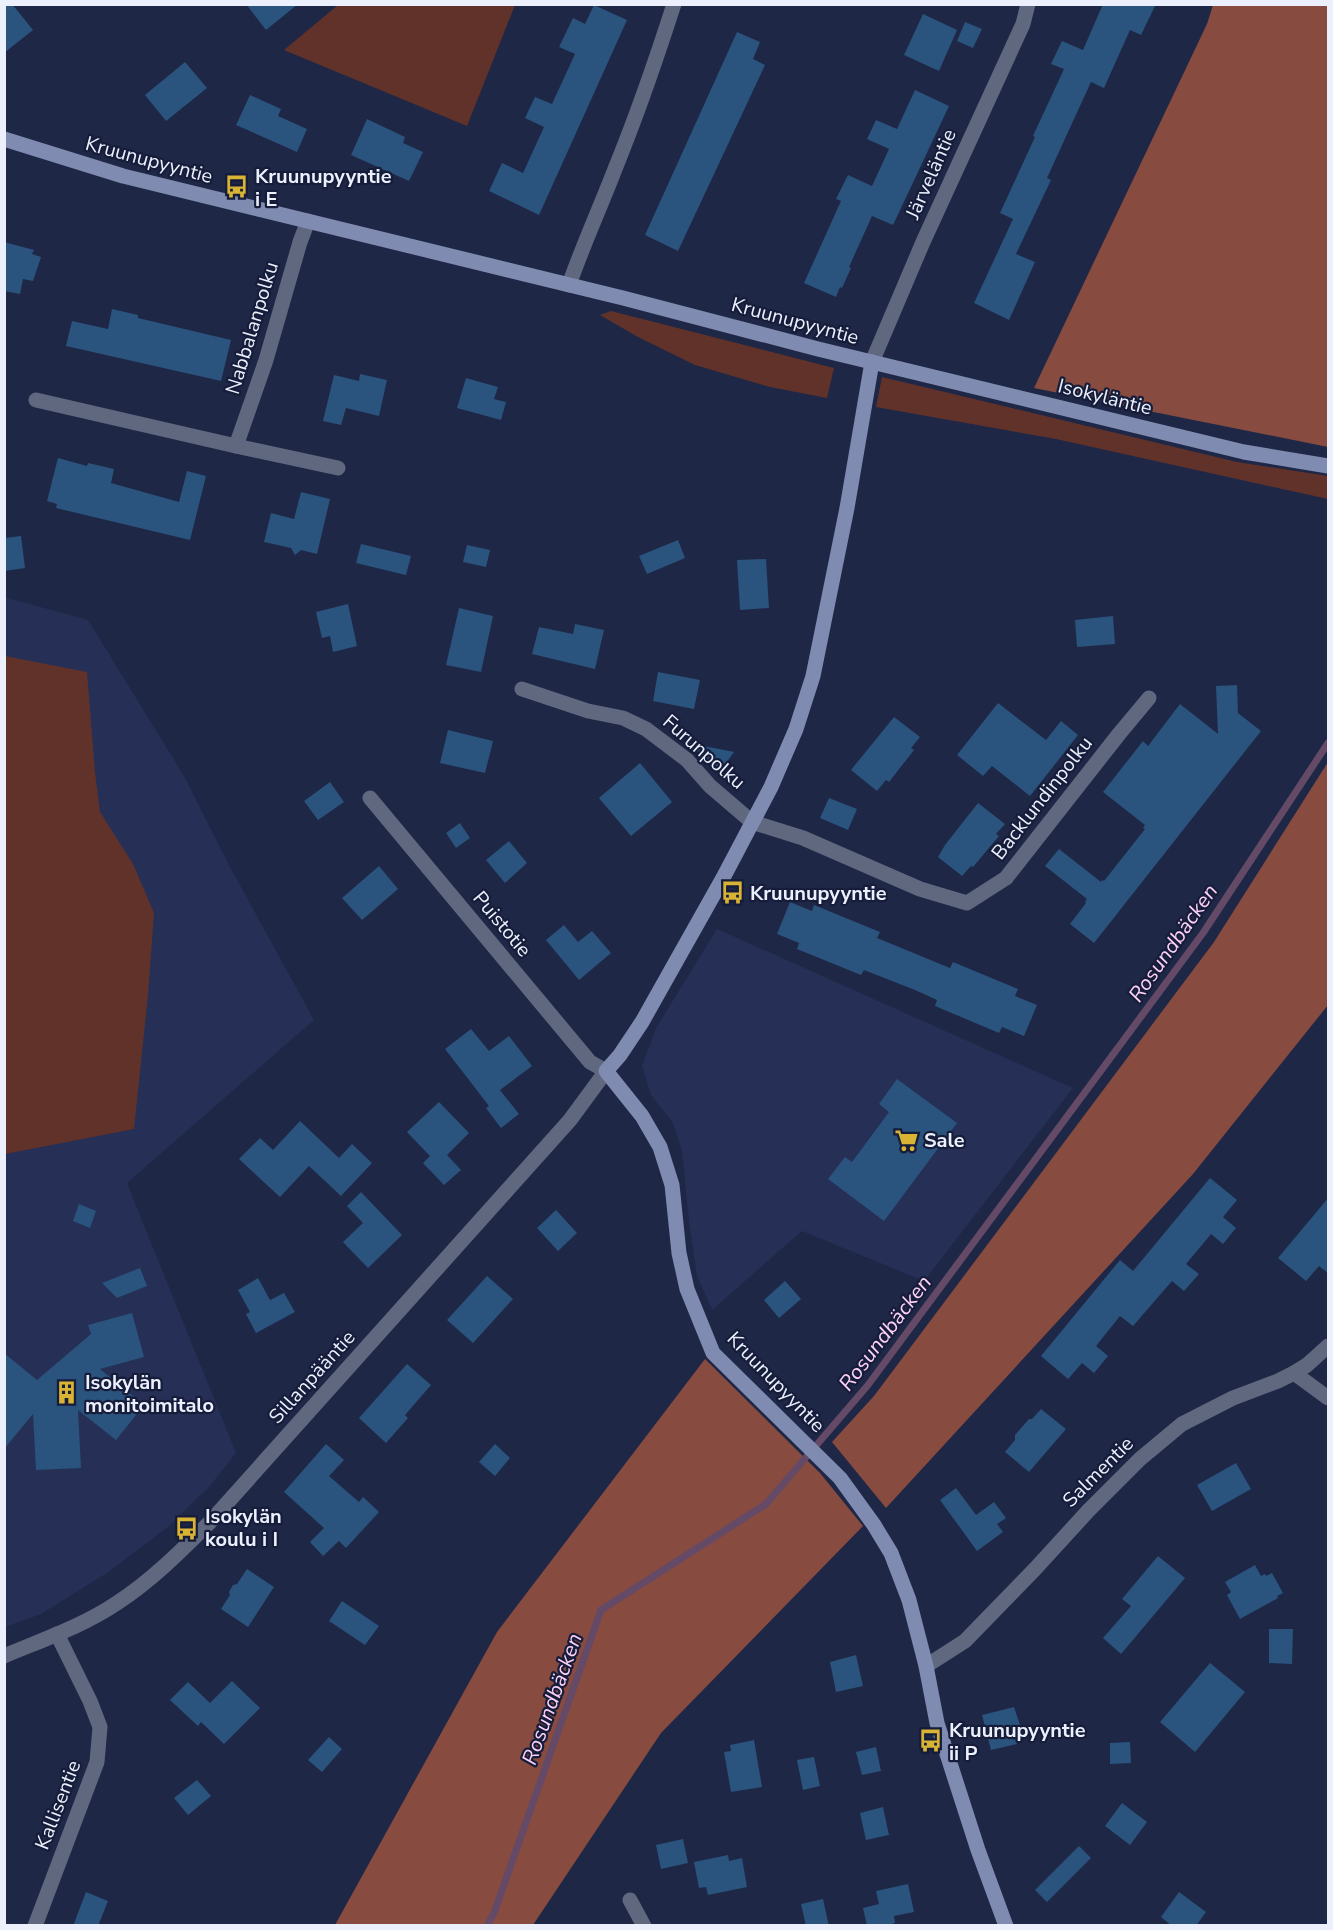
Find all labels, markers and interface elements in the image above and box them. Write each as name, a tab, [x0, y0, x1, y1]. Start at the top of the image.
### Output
street label: Järveläntie	[899, 125, 963, 224]
street label: Kruunupyyntie	[82, 130, 216, 190]
place label: Kruunupyyntie i E	[255, 163, 392, 213]
bus stop icon: Kruunupyyntie i E	[224, 174, 250, 200]
street label: Nabbalanpolku	[219, 258, 285, 398]
street label: Kruunupyyntie	[728, 291, 862, 351]
street label: Isokyläntie	[1055, 372, 1155, 422]
street label: Furunpolku	[657, 708, 751, 796]
street label: Backlundinpolku	[985, 731, 1099, 865]
water label: Rosundbäcken	[1122, 878, 1224, 1008]
bus stop icon: Kruunupyyntie	[719, 880, 745, 906]
place label: Kruunupyyntie	[750, 880, 887, 907]
street label: Puistotie	[467, 885, 537, 963]
supermarket icon: Sale	[893, 1127, 919, 1153]
place label: Sale	[924, 1127, 965, 1154]
water label: Rosundbäcken	[832, 1269, 938, 1397]
street label: Sillanpääntie	[263, 1324, 361, 1430]
street label: Kruunupyyntie	[721, 1326, 831, 1438]
place label: Isokylän monitoimitalo	[85, 1369, 214, 1419]
building icon: Isokylän monitoimitalo	[54, 1380, 80, 1406]
street label: Salmentie	[1057, 1431, 1139, 1513]
place label: Isokylän koulu i I	[205, 1503, 282, 1553]
bus stop icon: Isokylän koulu i I	[174, 1515, 200, 1541]
water label: Rosundbäcken	[515, 1629, 589, 1769]
place label: Kruunupyyntie ii P	[949, 1717, 1086, 1767]
bus stop icon: Kruunupyyntie ii P	[918, 1728, 944, 1754]
street label: Kallisentie	[29, 1757, 87, 1853]

